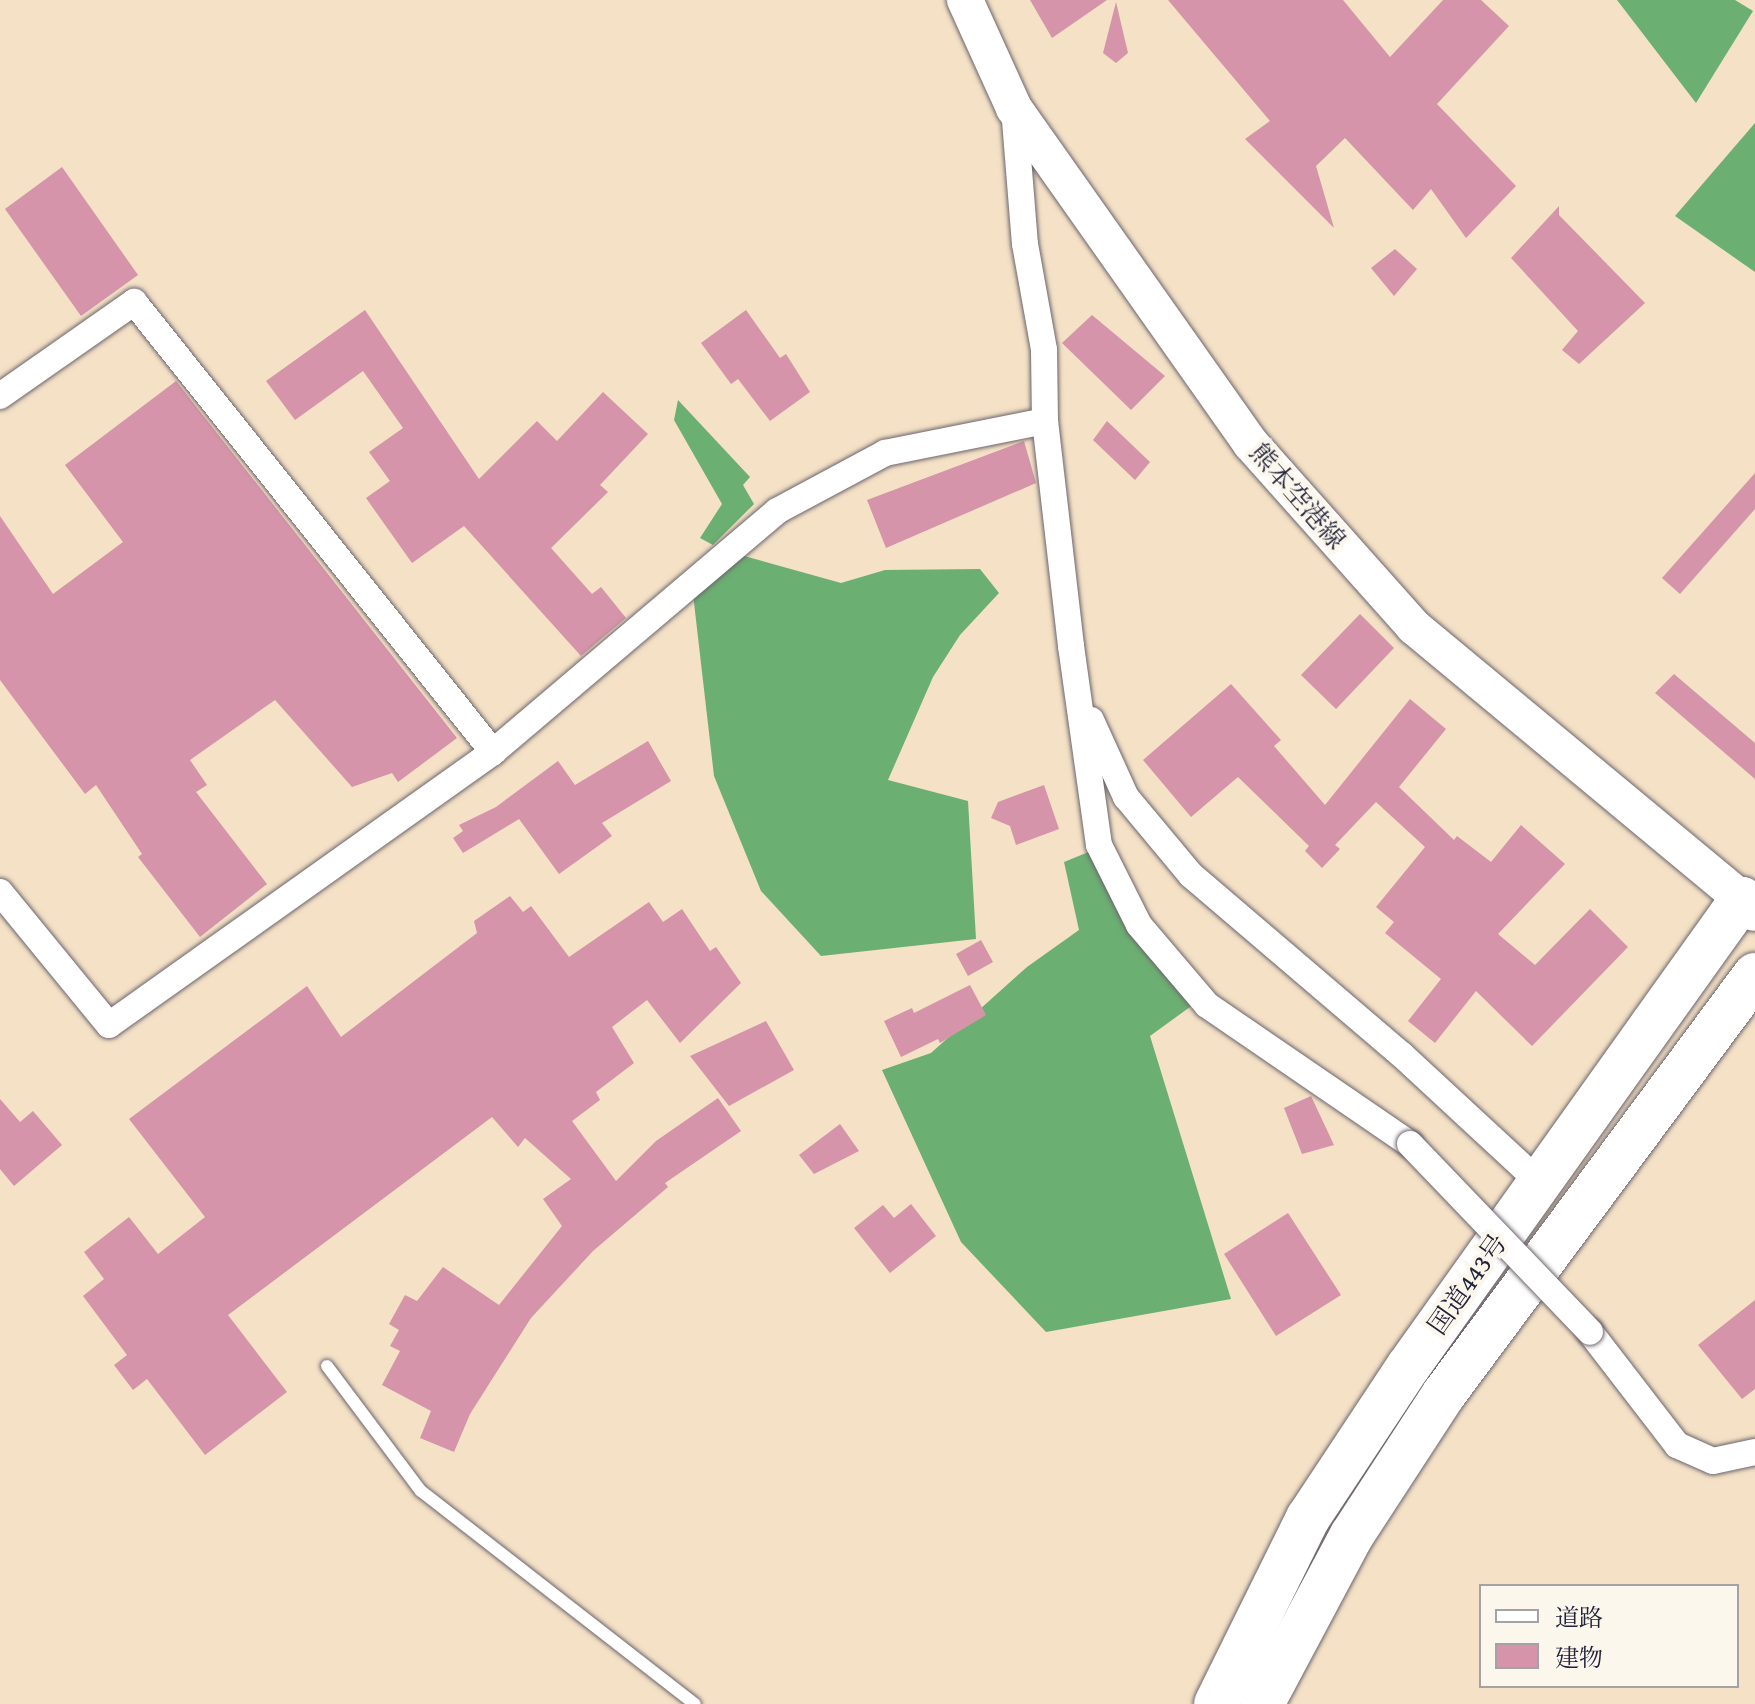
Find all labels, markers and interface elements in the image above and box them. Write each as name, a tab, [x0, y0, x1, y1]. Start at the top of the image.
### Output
street label: 熊本空港線	[1244, 437, 1352, 555]
street label: 国道443号	[1421, 1228, 1513, 1340]
legend	[1479, 1584, 1739, 1688]
text: 道路	[1555, 1600, 1603, 1635]
text: 建物	[1555, 1640, 1603, 1675]

